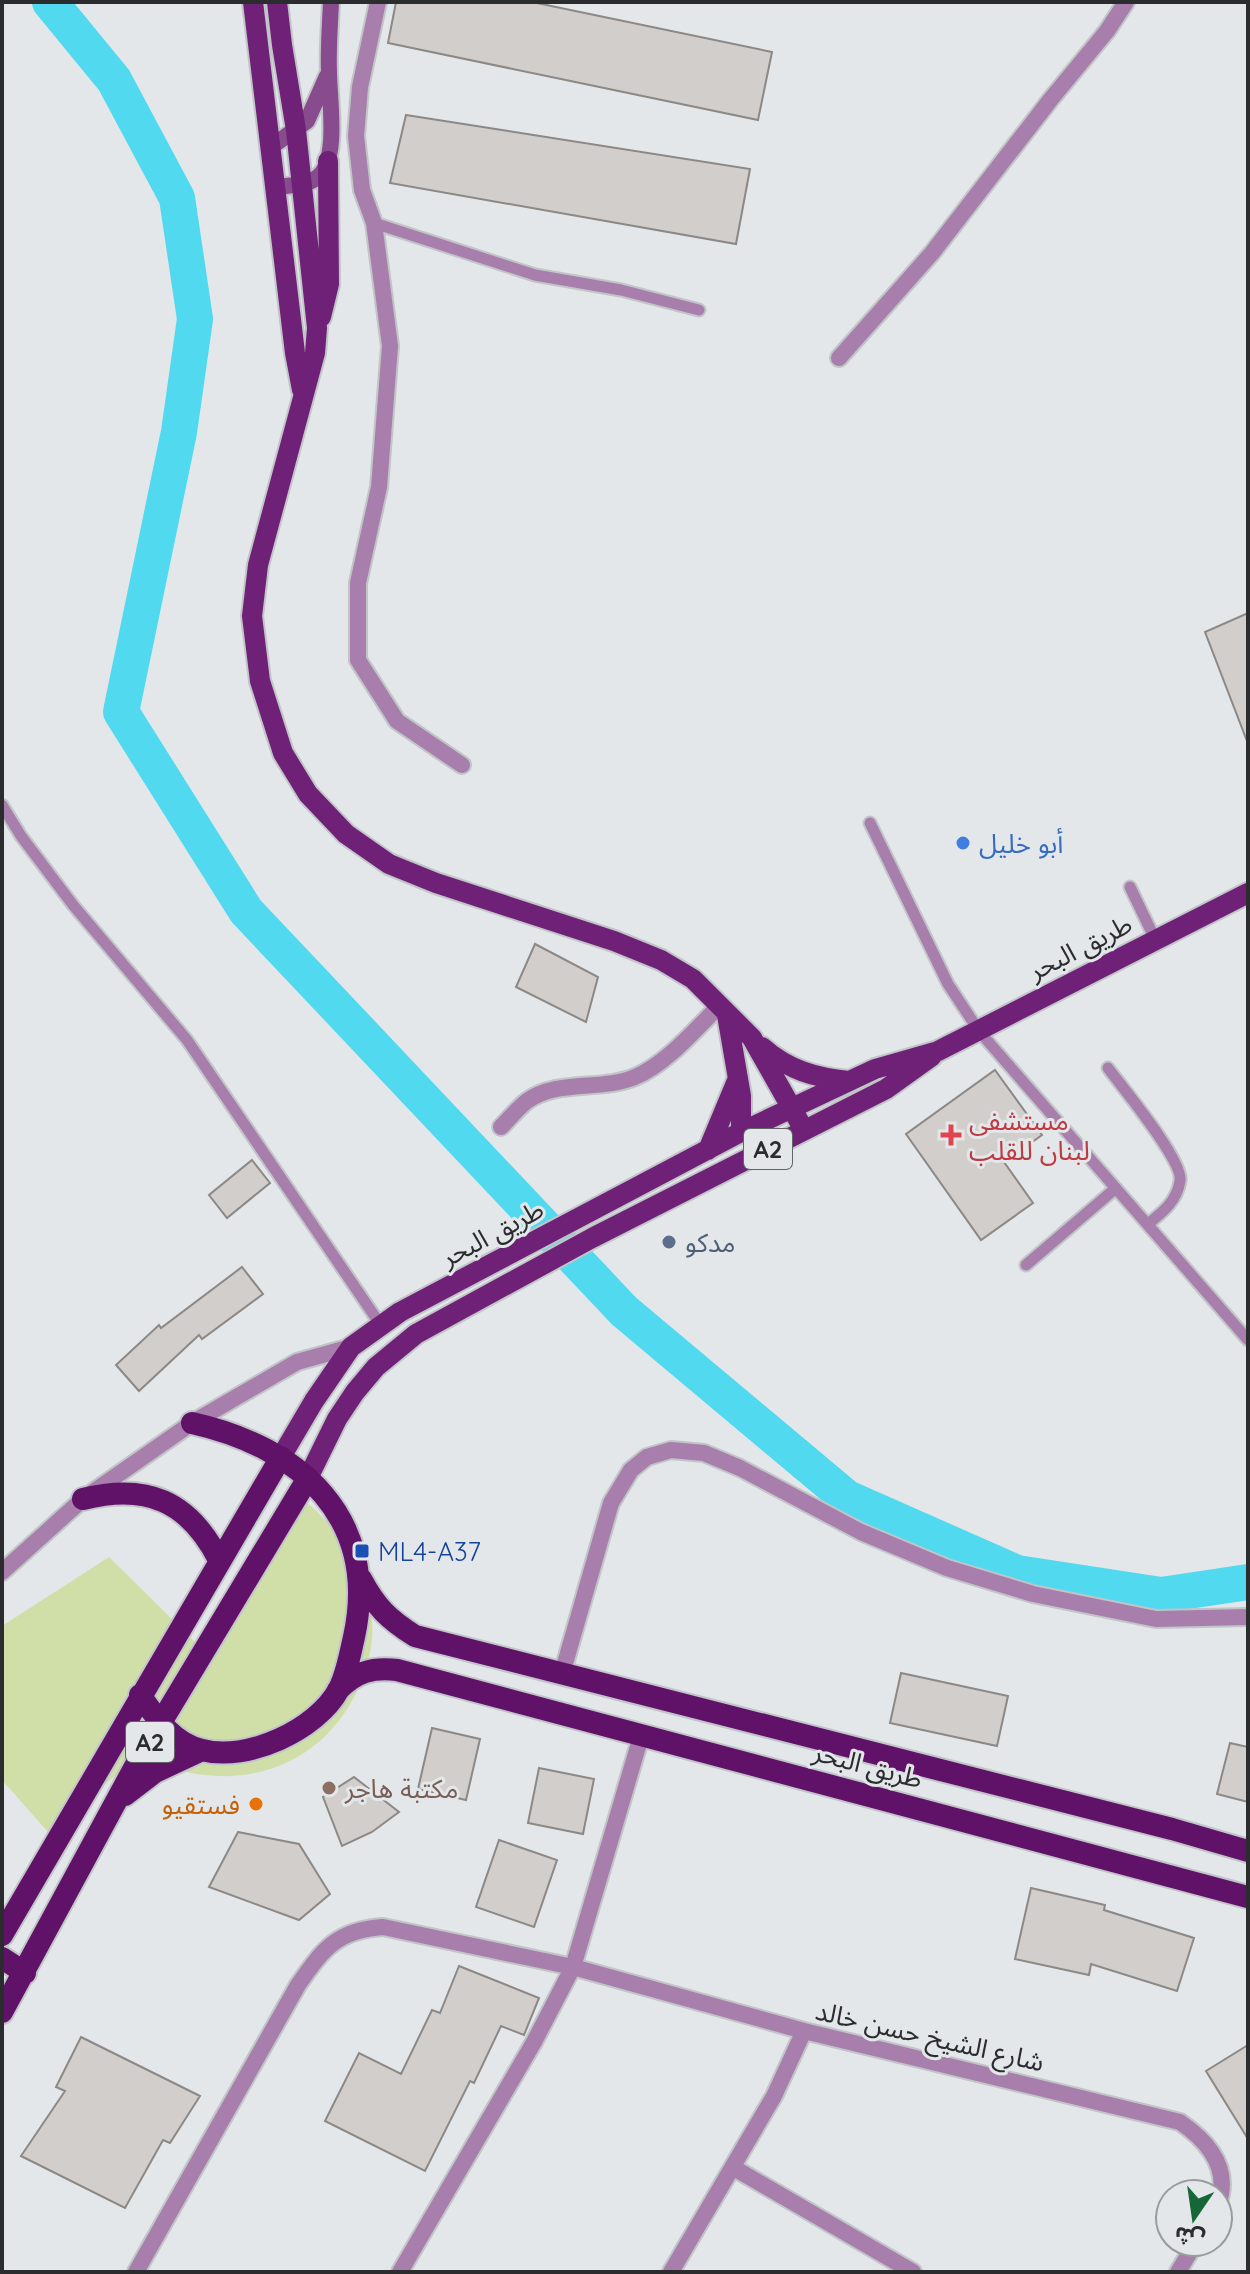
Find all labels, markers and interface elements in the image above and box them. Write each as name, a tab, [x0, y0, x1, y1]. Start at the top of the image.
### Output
place label: أبو خليل	[979, 827, 1063, 860]
marker: أبو خليل	[954, 834, 972, 852]
street label: طريق البحر	[1022, 907, 1137, 988]
place label: مستشفى لبنان للقلب	[969, 1104, 1090, 1167]
marker: مستشفى لبنان للقلب	[940, 1124, 962, 1146]
road number: A2	[744, 1129, 792, 1169]
street label: طريق البحر	[434, 1192, 549, 1274]
place label: مدكو	[685, 1226, 735, 1259]
marker: مدكو	[660, 1233, 678, 1251]
place label: ML4-A37	[378, 1535, 481, 1568]
marker: ML4-A37	[353, 1542, 371, 1560]
road number: A2	[126, 1722, 174, 1762]
street label: طريق البحر	[809, 1734, 926, 1795]
place label: مكتبة هاجر	[344, 1772, 458, 1805]
marker: مكتبة هاجر	[320, 1779, 338, 1797]
place label: فستقيو	[162, 1788, 240, 1821]
marker: فستقيو	[247, 1795, 265, 1813]
street label: شارع الشيخ حسن خالد	[812, 1994, 1047, 2082]
north arrow	[1154, 2178, 1234, 2258]
text: ش	[1172, 2220, 1207, 2255]

